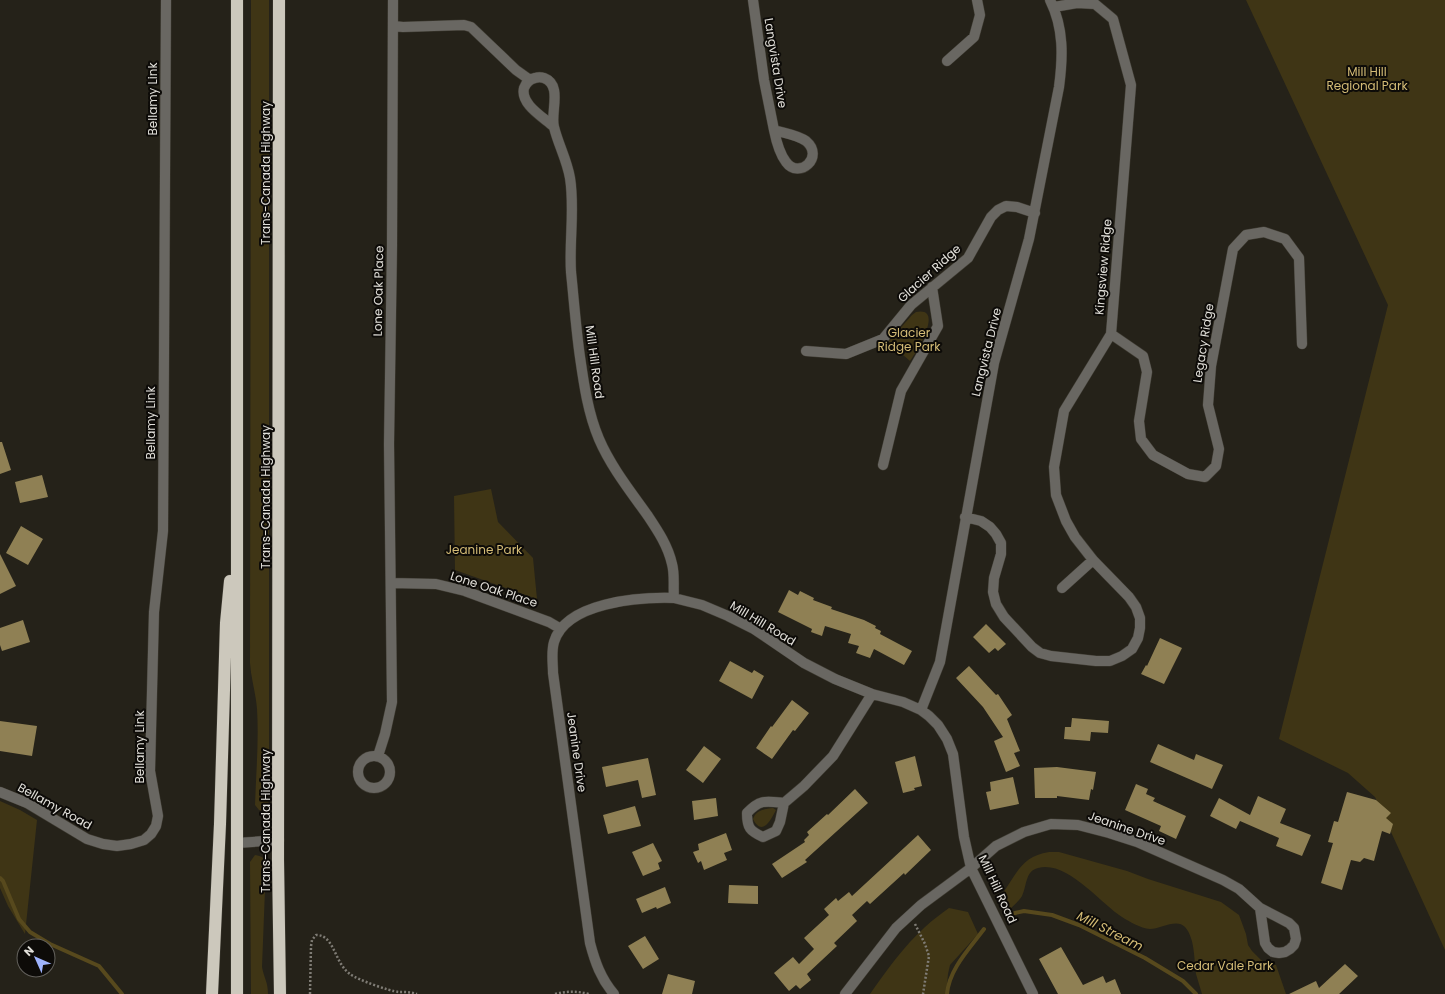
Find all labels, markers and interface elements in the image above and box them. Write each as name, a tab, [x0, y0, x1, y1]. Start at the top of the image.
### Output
street label: Langvista Drive	[761, 17, 791, 109]
street label: Bellamy Link	[144, 62, 161, 136]
park label: Mill Hill Regional Park	[1326, 63, 1408, 94]
street label: Trans-Canada Highway	[257, 101, 274, 245]
street label: Kingsview Ridge	[1090, 218, 1116, 316]
street label: Glacier Ridge	[894, 240, 964, 306]
street label: Lone Oak Place	[369, 245, 387, 337]
street label: Legacy Ridge	[1188, 302, 1218, 384]
street label: Langvista Drive	[967, 306, 1005, 398]
street label: Mill Hill Road	[581, 324, 609, 400]
park label: Glacier Ridge Park	[878, 324, 941, 355]
street label: Bellamy Link	[142, 386, 159, 460]
street label: Trans-Canada Highway	[257, 425, 274, 569]
park label: Jeanine Park	[446, 541, 523, 558]
street label: Lone Oak Place	[448, 567, 540, 611]
street label: Mill Hill Road	[727, 597, 799, 649]
street label: Bellamy Link	[131, 710, 148, 784]
street label: Jeanine Drive	[563, 711, 591, 793]
street label: Trans-Canada Highway	[257, 749, 274, 893]
street label: Bellamy Road	[15, 779, 95, 833]
street label: Jeanine Drive	[1086, 807, 1168, 849]
street label: Mill Hill Road	[975, 852, 1021, 926]
water label: Mill Stream	[1074, 906, 1146, 956]
north arrow	[16, 938, 56, 978]
text: N	[20, 942, 38, 960]
park label: Cedar Vale Park	[1177, 957, 1274, 974]

